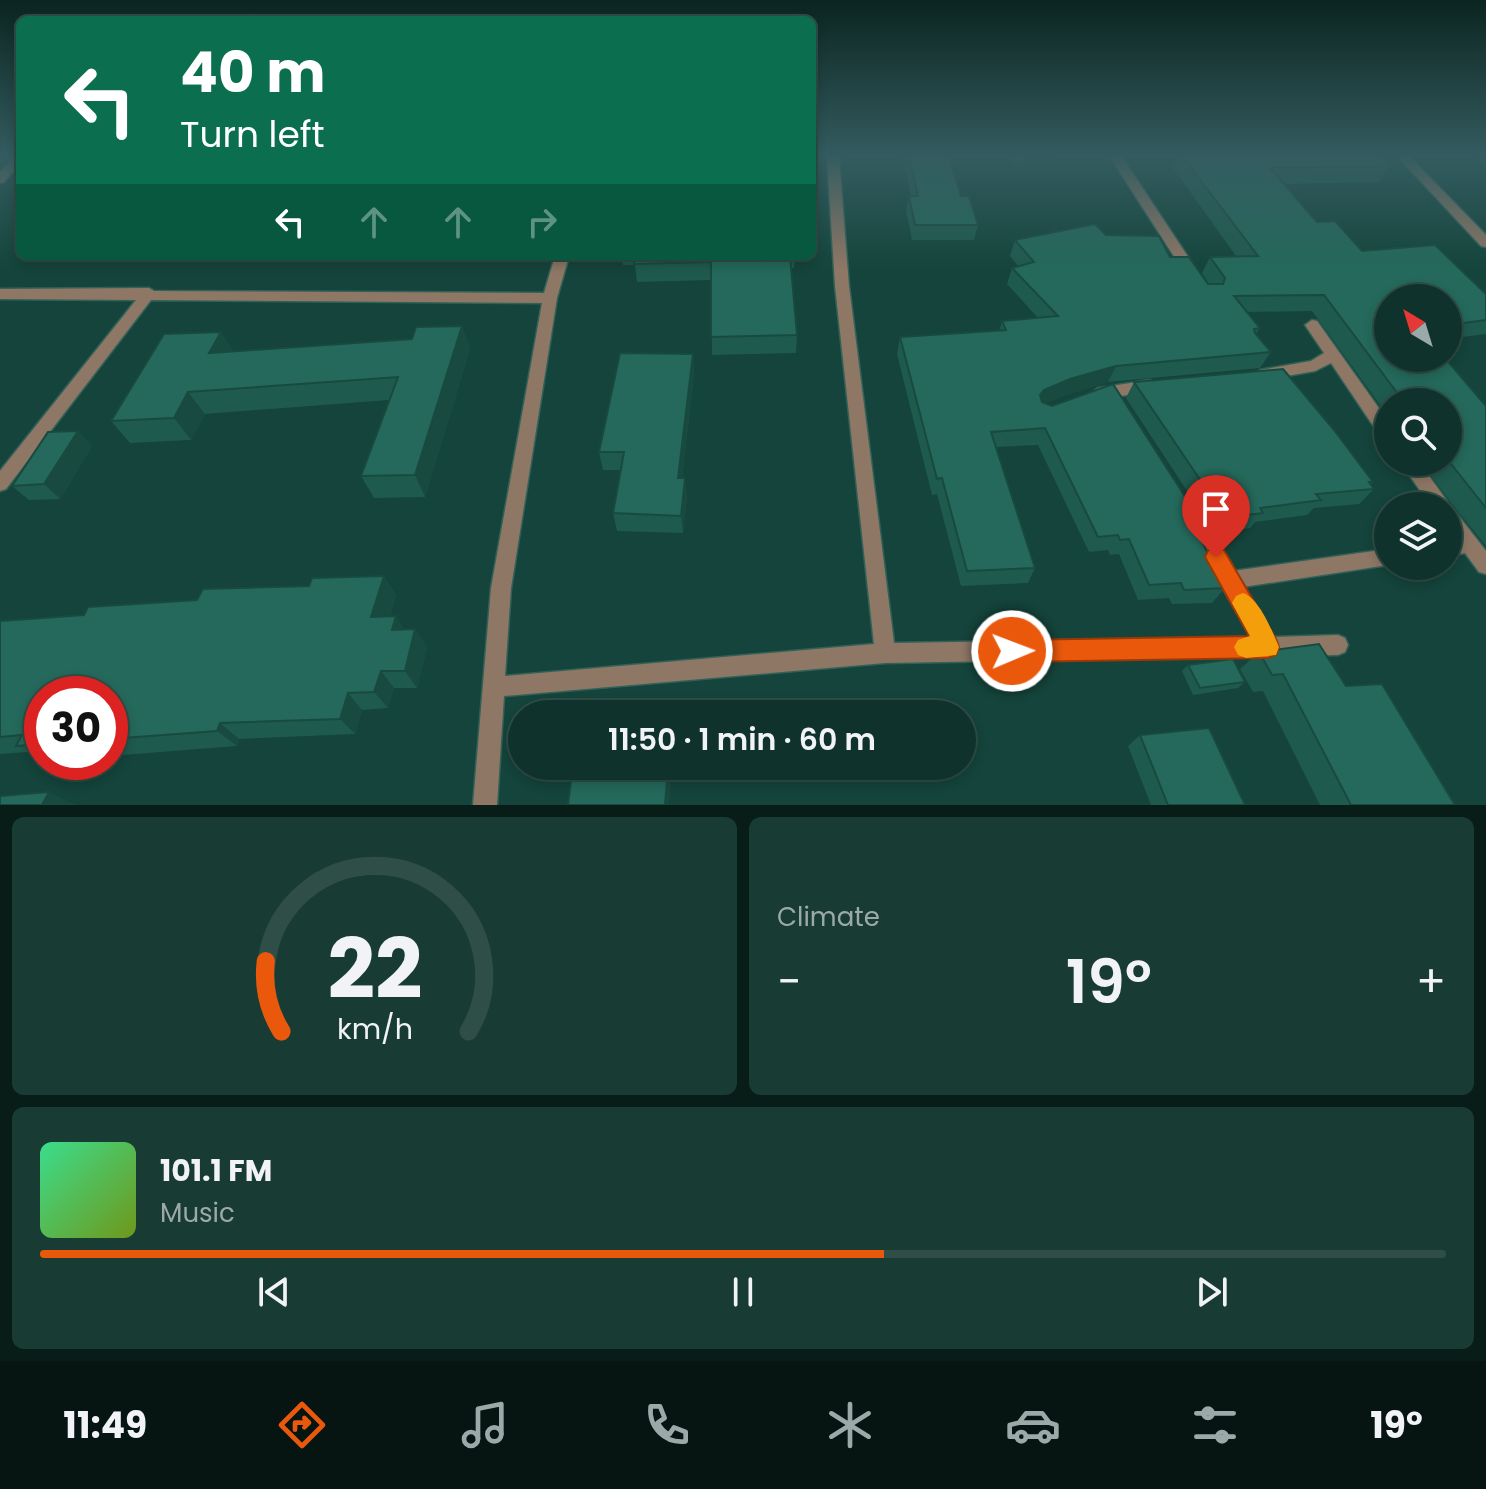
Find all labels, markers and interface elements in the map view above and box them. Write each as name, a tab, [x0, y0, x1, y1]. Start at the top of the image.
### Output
text: 40 m	[180, 33, 326, 112]
icon: left	[48, 48, 152, 152]
text: Turn left	[180, 109, 325, 160]
icon: left	[268, 200, 312, 244]
icon: ahead	[352, 200, 396, 244]
icon: ahead	[436, 200, 480, 244]
icon: right	[520, 200, 564, 244]
north arrow	[1374, 284, 1462, 372]
map controls	[1374, 284, 1462, 580]
button: search	[1374, 388, 1462, 476]
pin	[1182, 475, 1250, 557]
icon: arrive	[1194, 487, 1238, 531]
button: layers	[1374, 492, 1462, 580]
position arrow	[970, 609, 1054, 693]
speed limit sign: 30	[24, 676, 128, 780]
text: 11:50 · 1 min · 60 m	[608, 718, 876, 761]
text: Climate	[777, 899, 880, 935]
text: 22	[327, 911, 422, 1027]
text: 19°	[1066, 940, 1152, 1024]
text: −	[777, 951, 801, 1012]
text: +	[1416, 951, 1446, 1012]
text: km/h	[336, 1009, 413, 1049]
text: 101.1 FM	[160, 1149, 272, 1192]
text: Music	[160, 1195, 235, 1231]
icon: previous	[252, 1270, 296, 1314]
icon: pause	[721, 1270, 765, 1314]
icon: next	[1190, 1270, 1234, 1314]
icon: directions	[274, 1397, 330, 1453]
icon: music	[457, 1397, 513, 1453]
icon: phone	[639, 1397, 695, 1453]
icon: climate	[822, 1397, 878, 1453]
icon: car	[1005, 1397, 1061, 1453]
icon: filters	[1187, 1397, 1243, 1453]
text: 11:49	[63, 1400, 147, 1451]
text: 19°	[1370, 1400, 1423, 1451]

